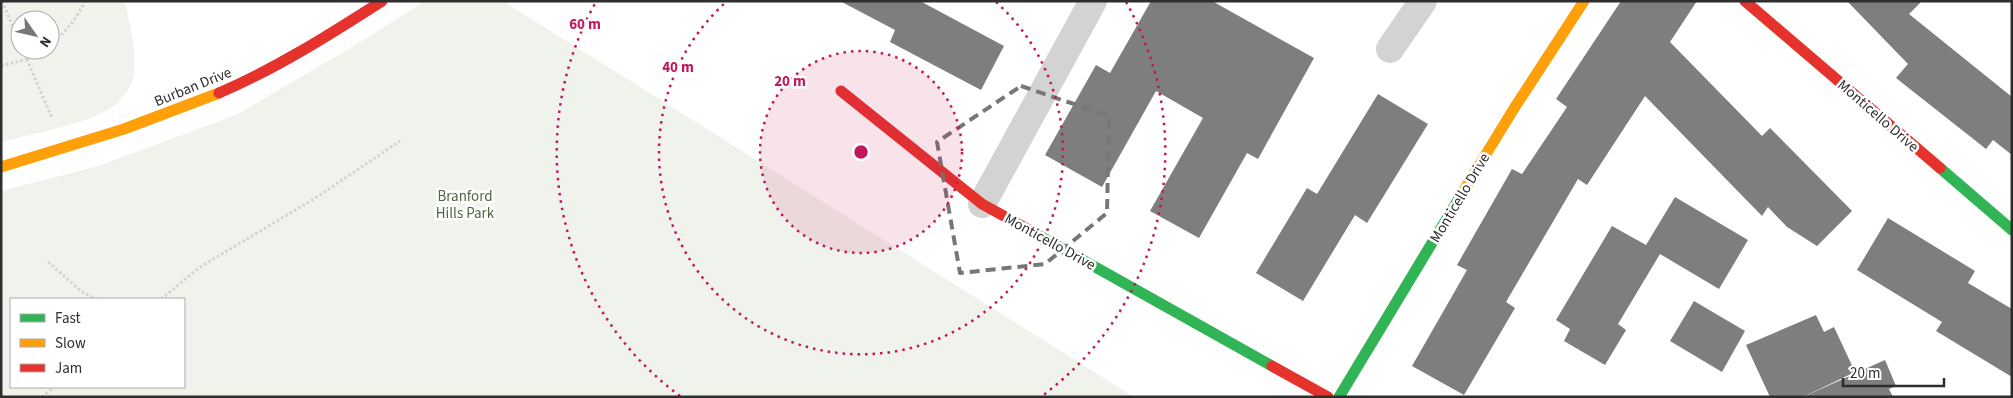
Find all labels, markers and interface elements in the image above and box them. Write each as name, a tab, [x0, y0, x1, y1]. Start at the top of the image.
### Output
north arrow	[10, 10, 60, 60]
text: 60 m	[569, 14, 601, 35]
text: N	[34, 32, 56, 51]
text: 40 m	[662, 57, 694, 78]
street label: Burban Drive	[151, 62, 235, 112]
text: 20 m	[774, 71, 806, 92]
street label: Monticello Drive	[1833, 75, 1923, 157]
centre of rings	[852, 143, 870, 161]
street label: Monticello Drive	[1425, 149, 1495, 247]
park label: Branford Hills Park	[436, 186, 495, 224]
street label: Monticello Drive	[1001, 208, 1099, 276]
legend	[10, 298, 185, 388]
text: Fast	[55, 308, 81, 329]
text: Slow	[55, 333, 86, 354]
scale bar	[1843, 356, 1944, 388]
text: Jam	[55, 358, 82, 379]
text: 20 m	[1850, 363, 1880, 384]

